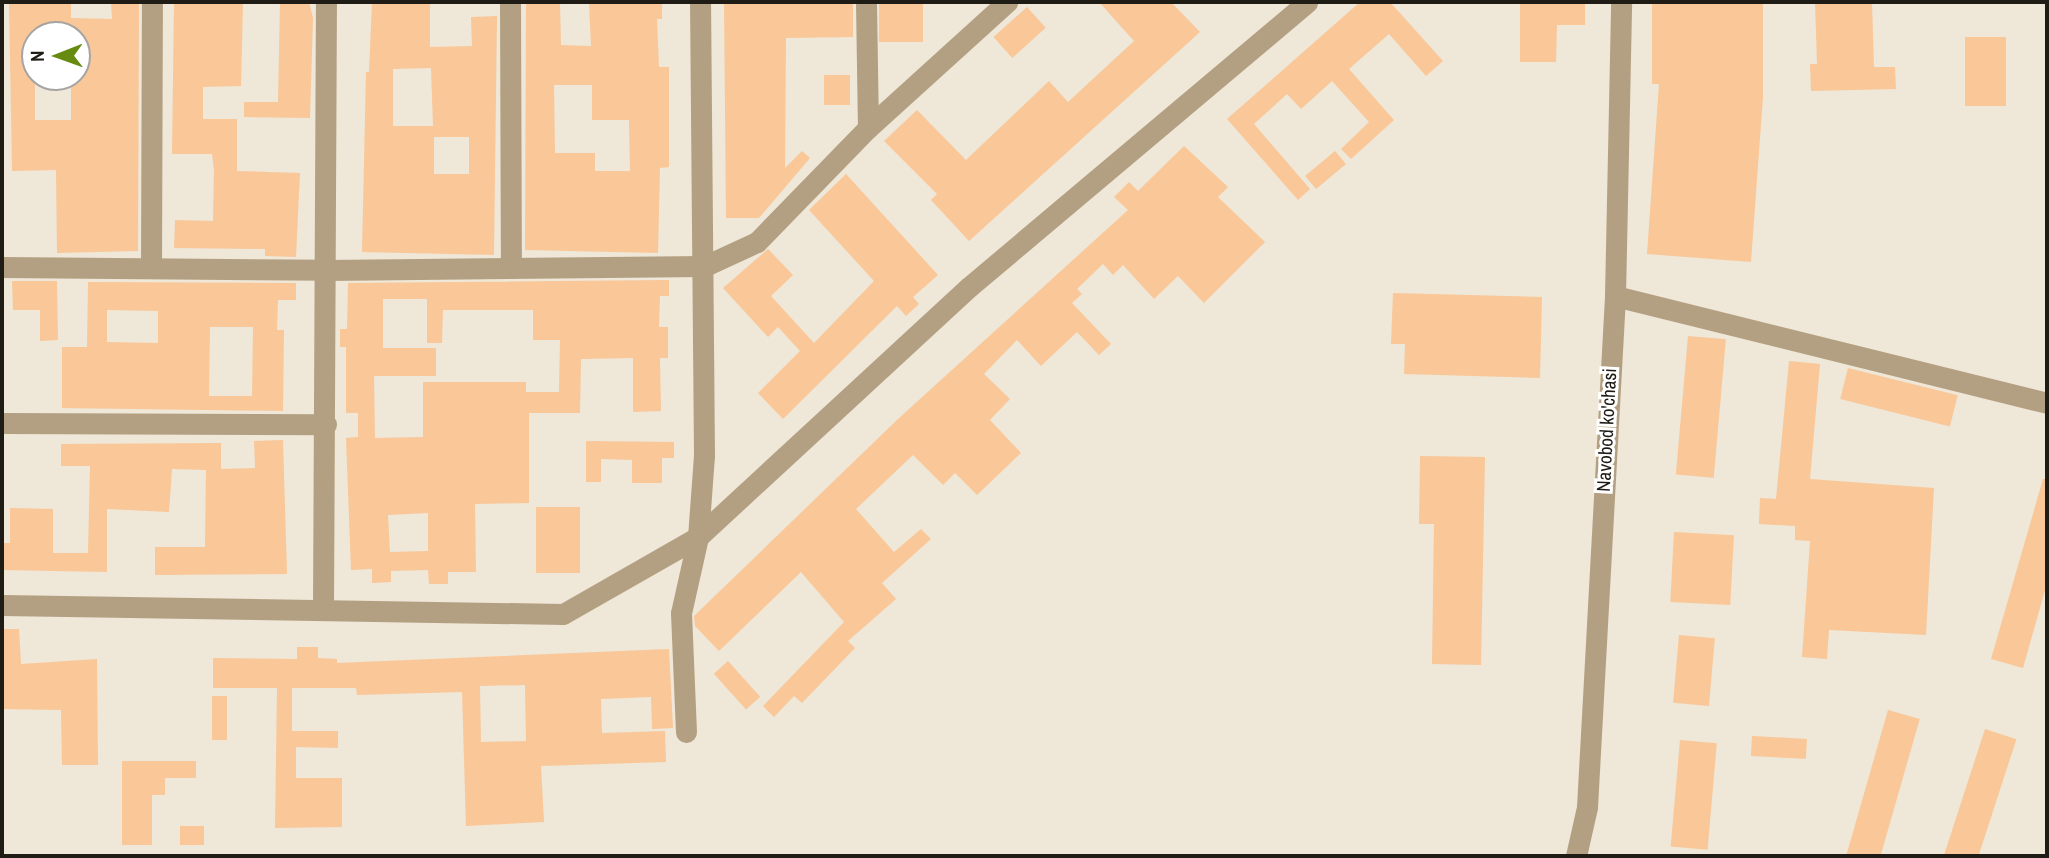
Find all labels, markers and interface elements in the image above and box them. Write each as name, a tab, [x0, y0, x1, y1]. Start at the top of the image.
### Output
north arrow	[21, 21, 91, 91]
text: N	[24, 50, 50, 62]
street label: Navobod ko'chasi	[1592, 368, 1622, 492]

